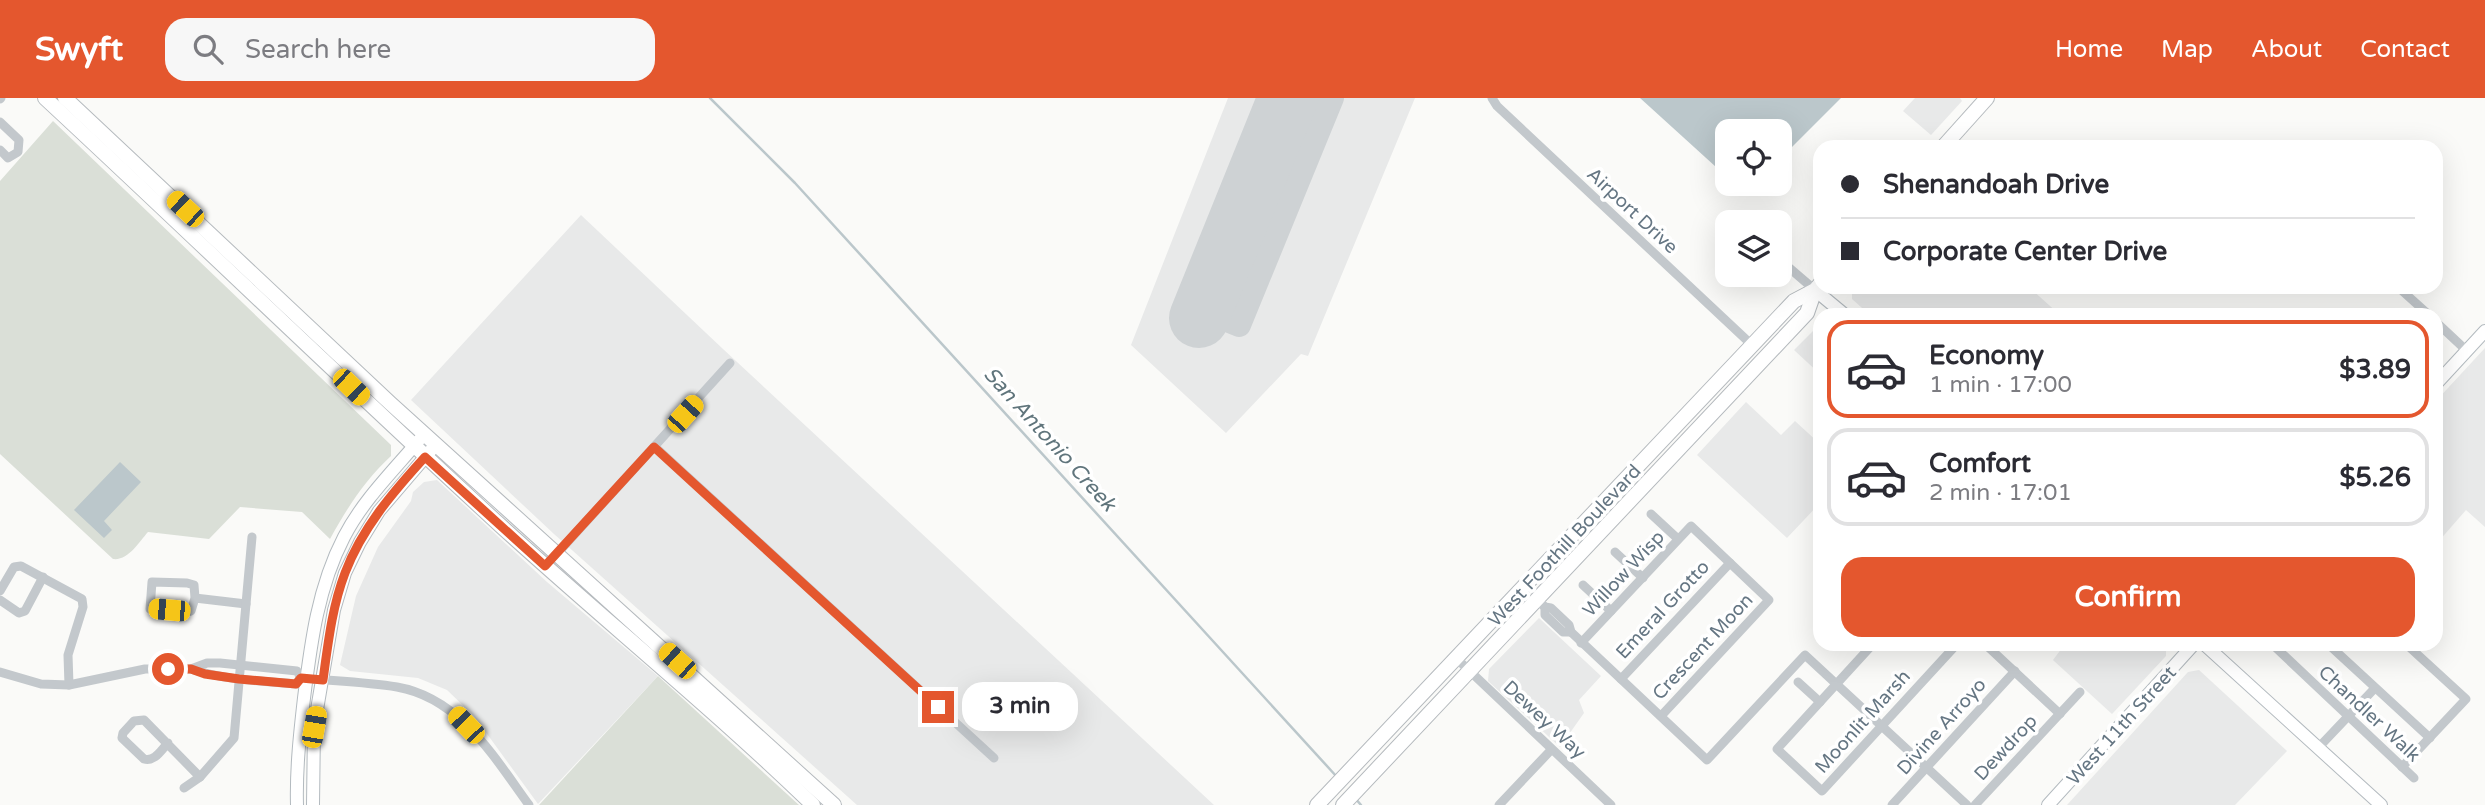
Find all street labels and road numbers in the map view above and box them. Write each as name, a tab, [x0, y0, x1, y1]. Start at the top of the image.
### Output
street label: Airport Drive	[1582, 163, 1682, 258]
street label: West Foothill Boulevard	[1484, 460, 1646, 631]
street label: Willow Wisp	[1578, 526, 1669, 621]
street label: Emeral Grotto	[1612, 556, 1714, 663]
street label: Crescent Moon	[1648, 589, 1758, 704]
street label: Chandler Walk	[2314, 661, 2425, 766]
street label: West 11th Street	[2063, 662, 2181, 790]
street label: Moonlit Marsh	[1811, 665, 1915, 778]
street label: Divine Arroyo	[1893, 674, 1991, 779]
street label: Dewey Way	[1499, 676, 1590, 763]
street label: Dewdrop	[1970, 710, 2042, 785]

